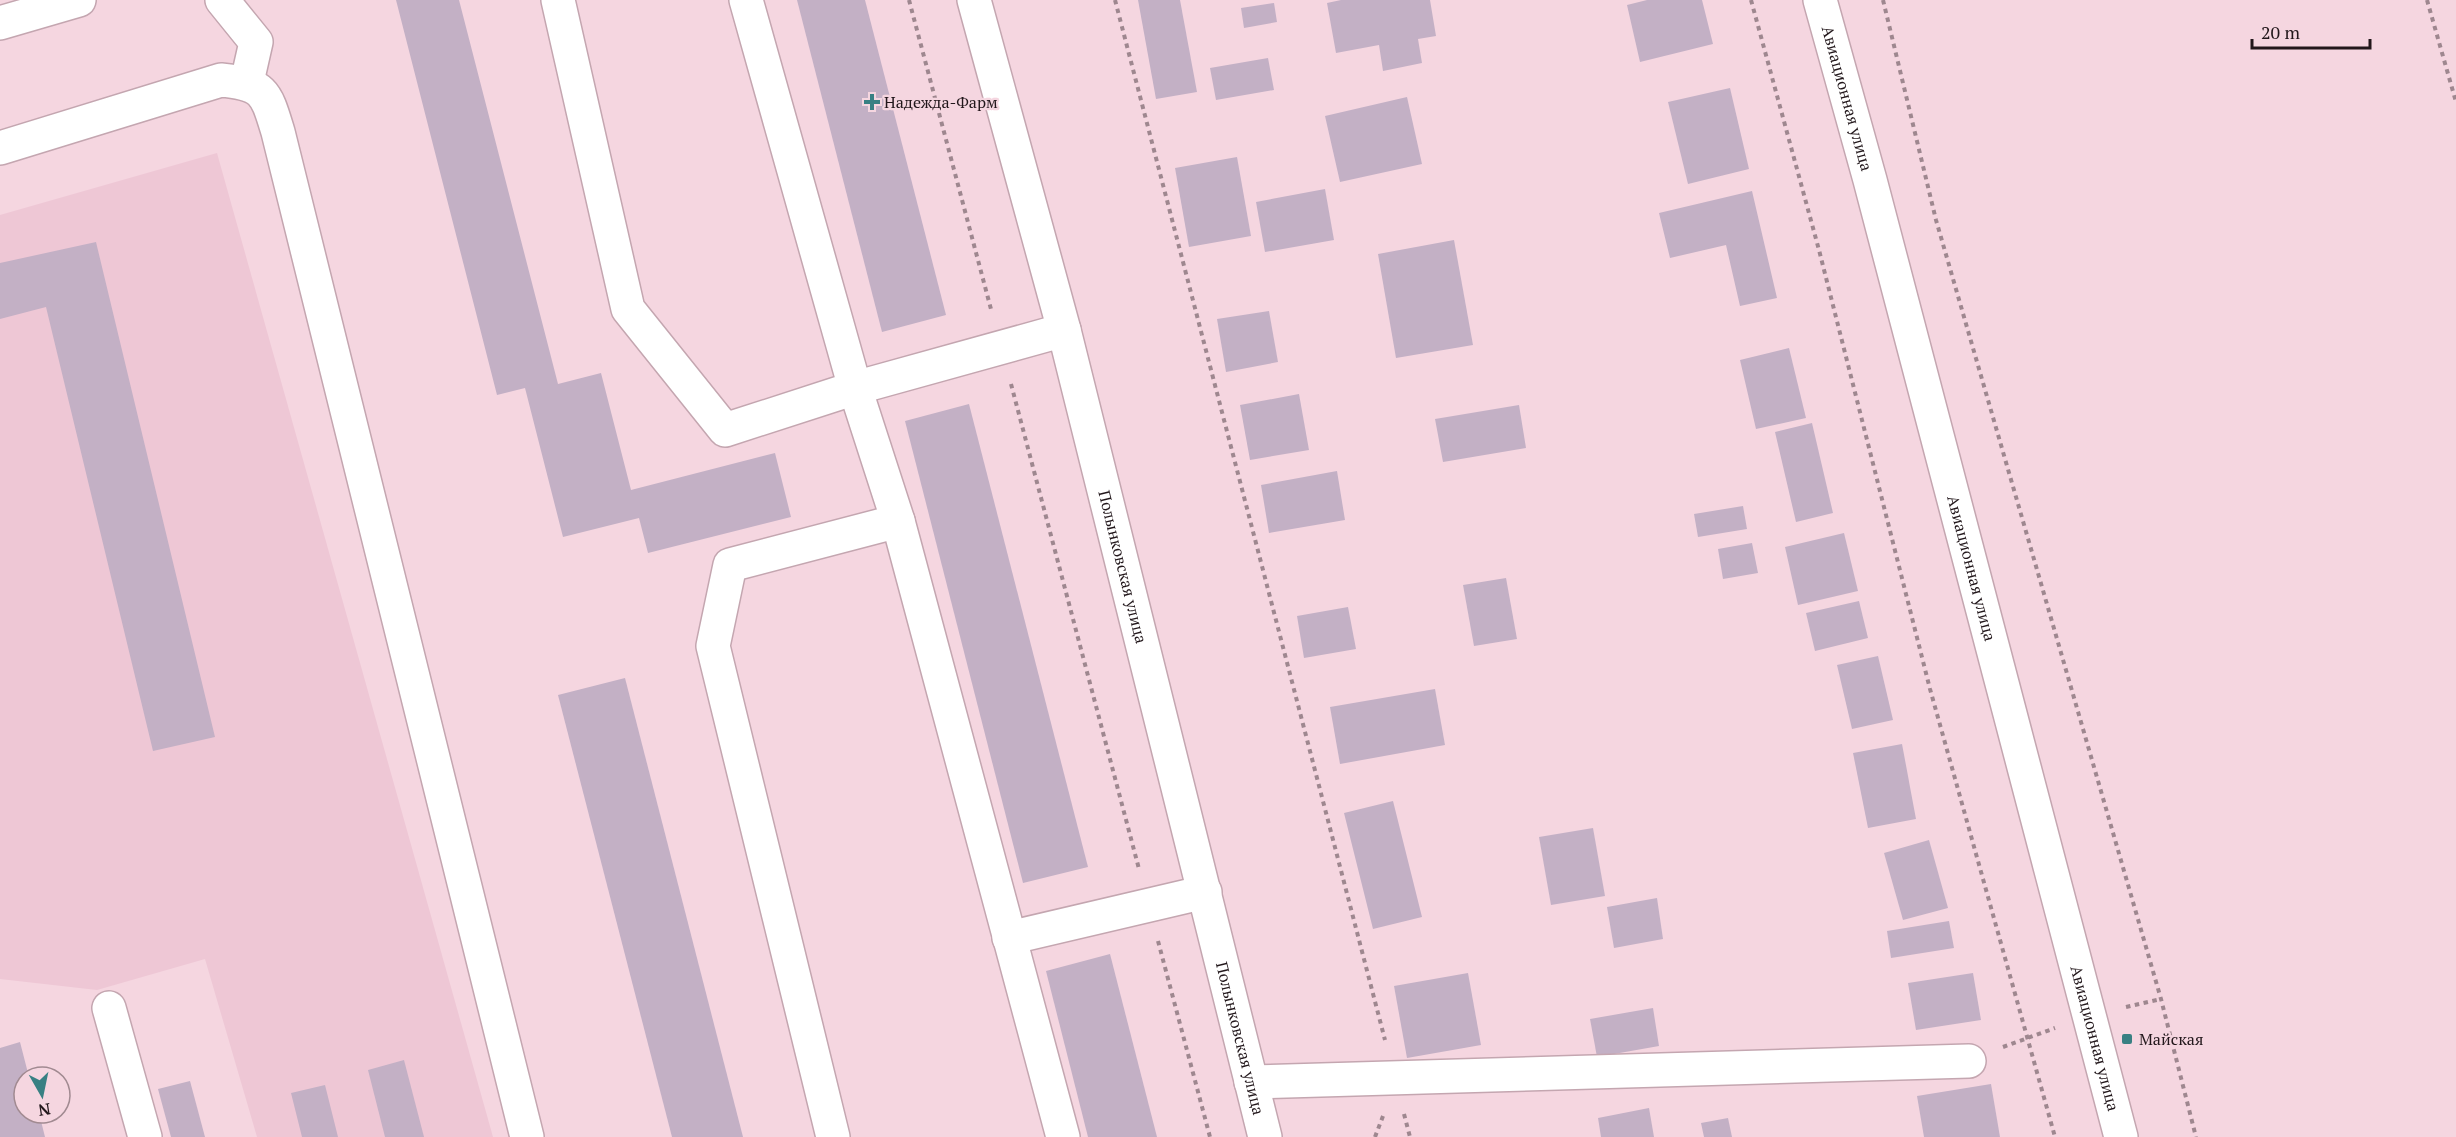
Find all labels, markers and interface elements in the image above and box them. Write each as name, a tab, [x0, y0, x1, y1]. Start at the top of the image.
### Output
scale bar	[2252, 12, 2370, 50]
text: 20 m	[2261, 20, 2301, 44]
street label: Авиационная улица	[1817, 23, 1878, 173]
place label: Надежда-Фарм	[884, 91, 998, 113]
marker: Надежда-Фарм	[865, 95, 879, 109]
street label: Полынковская улица	[1093, 488, 1153, 646]
street label: Авиационная улица	[1942, 493, 2001, 643]
street label: Полынковская улица	[1211, 960, 1270, 1117]
street label: Авиационная улица	[2065, 963, 2125, 1113]
place label: Майская	[2139, 1028, 2203, 1050]
marker: Майская	[2120, 1032, 2134, 1046]
north arrow	[12, 1065, 72, 1125]
text: N	[37, 1098, 52, 1122]

